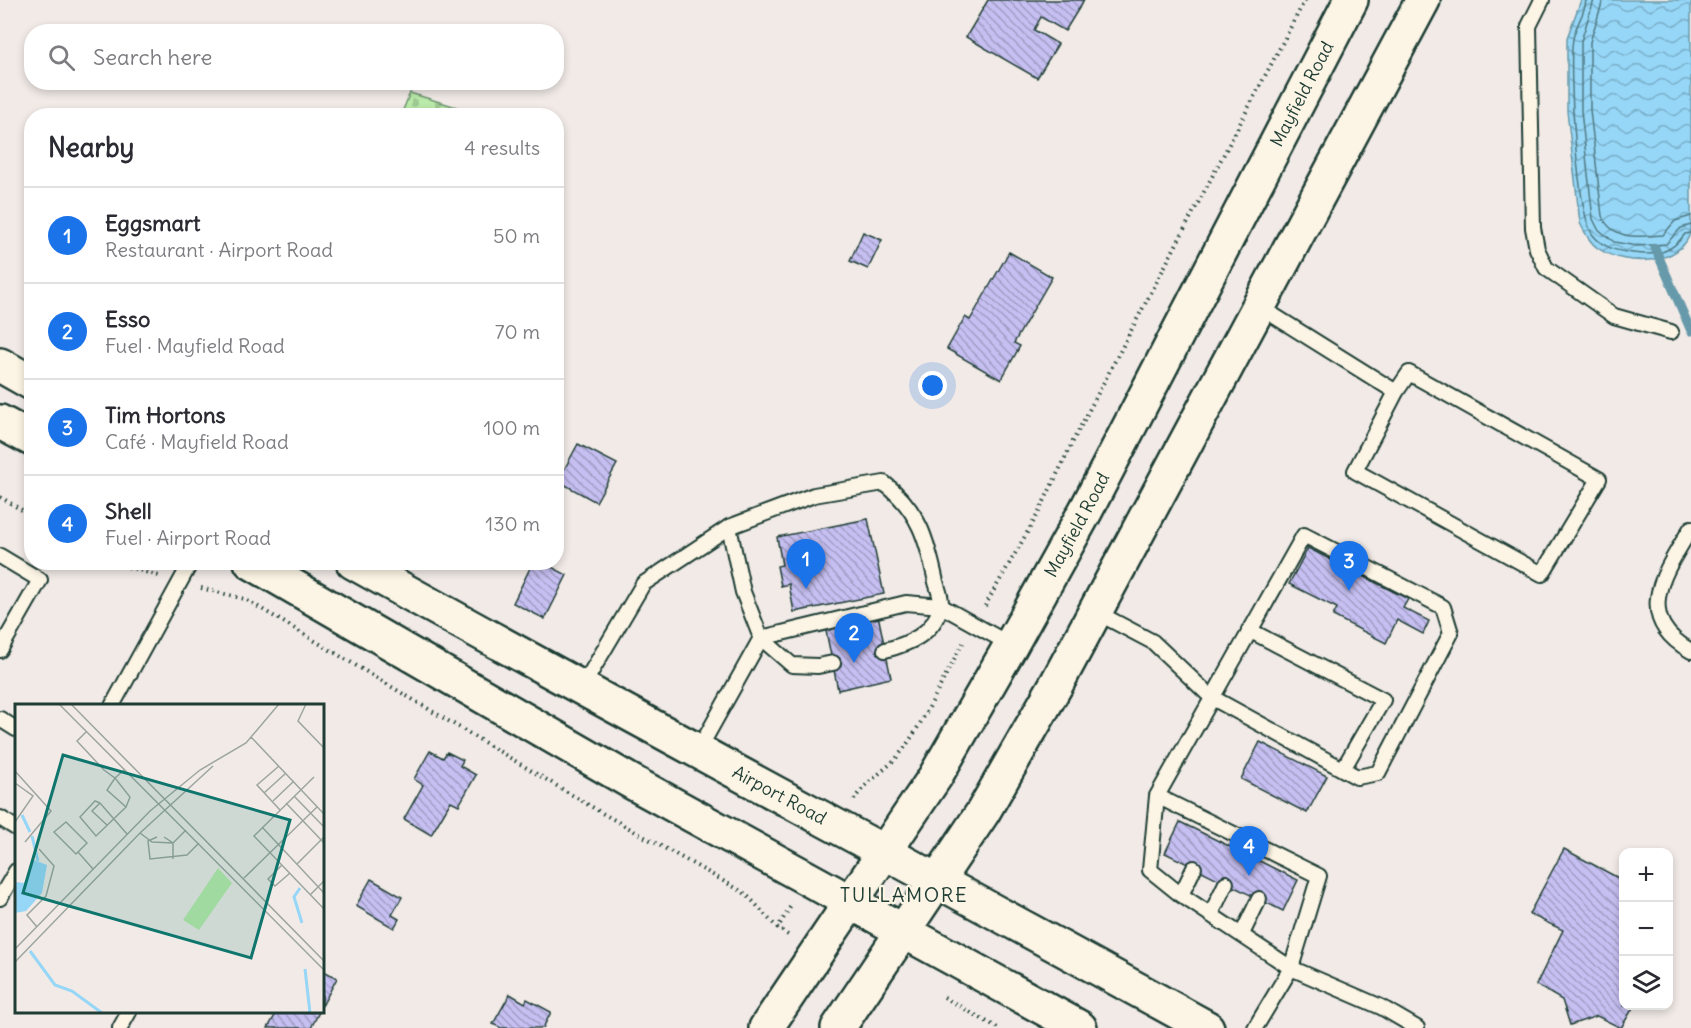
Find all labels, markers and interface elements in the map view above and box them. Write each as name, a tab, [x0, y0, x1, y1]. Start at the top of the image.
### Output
search box	[24, 24, 564, 90]
street label: Mayfield Road	[1265, 37, 1339, 151]
icon: search	[45, 41, 78, 74]
text: Search here	[93, 43, 212, 71]
text: Nearby	[48, 131, 134, 164]
text: 4 results	[464, 135, 540, 160]
text: Eggsmart	[105, 209, 200, 237]
text: 1	[64, 223, 71, 248]
text: 50 m	[493, 223, 540, 248]
text: Restaurant · Airport Road	[105, 237, 333, 262]
text: Esso	[105, 305, 150, 333]
text: 2	[62, 319, 73, 344]
text: 70 m	[495, 319, 540, 344]
text: Fuel · Mayfield Road	[105, 333, 285, 358]
your location	[918, 371, 947, 400]
text: Tim Hortons	[105, 401, 226, 429]
text: 3	[62, 415, 73, 440]
text: 100 m	[483, 415, 540, 440]
text: Café · Mayfield Road	[105, 429, 289, 454]
street label: Mayfield Road	[1039, 468, 1115, 581]
text: Shell	[105, 497, 152, 525]
text: 4	[62, 511, 73, 536]
text: 130 m	[485, 511, 540, 536]
text: Fuel · Airport Road	[105, 525, 271, 550]
pin: 1	[786, 540, 826, 589]
pin: 3	[1330, 542, 1368, 591]
pin: 2	[834, 614, 874, 663]
inset map	[15, 704, 324, 1013]
street label: Airport Road	[729, 760, 831, 830]
pin: 4	[1230, 826, 1268, 876]
map controls	[1619, 848, 1673, 1010]
button: +	[1619, 848, 1673, 902]
district label: TULLAMORE	[840, 882, 968, 907]
button: −	[1619, 902, 1673, 956]
button: layers	[1619, 956, 1673, 1010]

